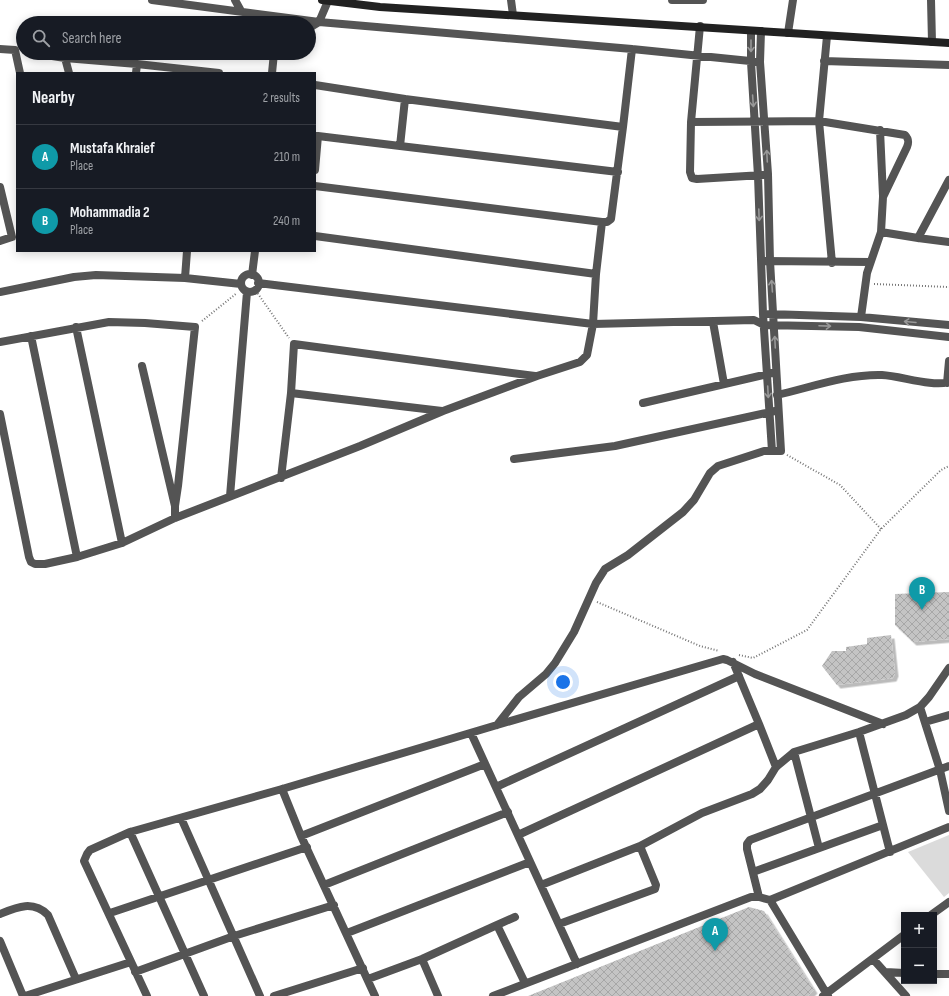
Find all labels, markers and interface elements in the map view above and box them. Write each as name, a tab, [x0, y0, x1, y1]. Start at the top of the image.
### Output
search box	[16, 16, 316, 60]
icon: search	[30, 27, 52, 49]
text: Search here	[62, 29, 122, 48]
one-way arrow	[747, 39, 755, 52]
text: Nearby	[32, 88, 75, 108]
text: 2 results	[263, 90, 300, 106]
one-way arrow	[749, 94, 756, 107]
text: Mustafa Khraief	[70, 139, 155, 158]
text: A	[42, 149, 48, 165]
text: 210 m	[274, 149, 300, 165]
one-way arrow	[763, 150, 771, 163]
text: Place	[70, 158, 93, 174]
text: Mohammadia 2	[70, 203, 150, 222]
one-way arrow	[755, 208, 763, 221]
text: B	[42, 213, 48, 229]
text: 240 m	[273, 213, 300, 229]
text: Place	[70, 222, 93, 238]
one-way arrow	[768, 280, 775, 293]
one-way arrow	[904, 318, 917, 325]
one-way arrow	[818, 322, 831, 330]
one-way arrow	[771, 336, 779, 349]
one-way arrow	[765, 385, 772, 398]
pin: B	[909, 577, 935, 610]
your location	[553, 672, 573, 692]
map controls	[901, 912, 937, 984]
button: +	[901, 912, 937, 948]
pin: A	[702, 918, 728, 951]
button: −	[901, 948, 937, 984]

